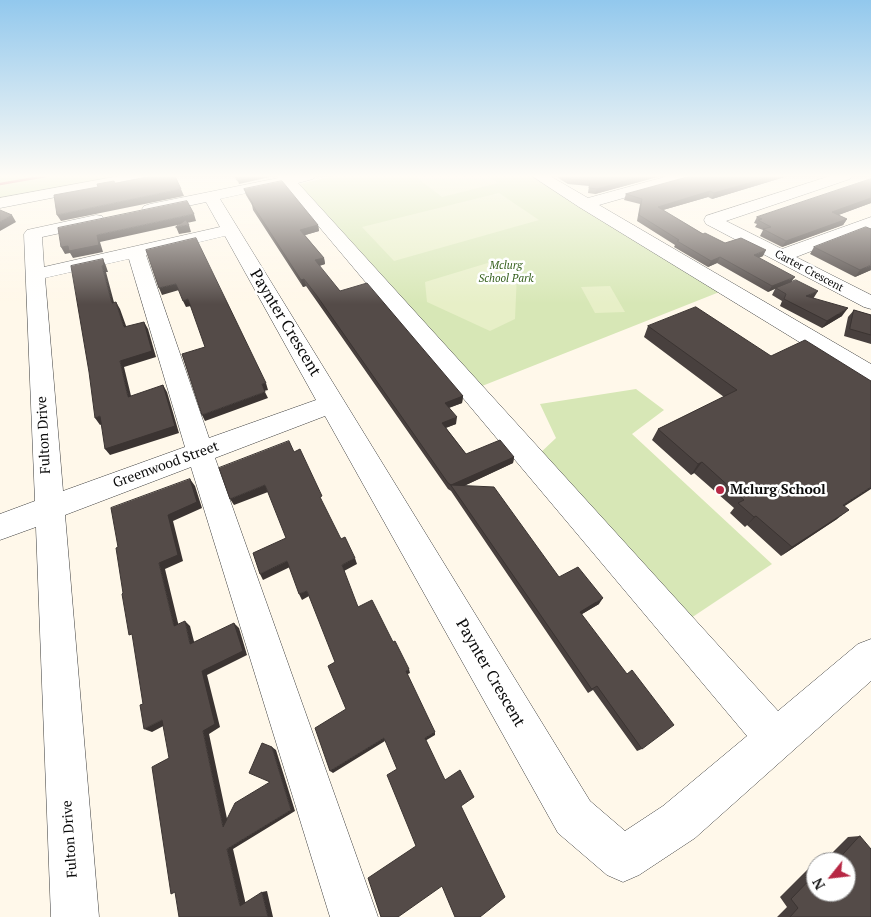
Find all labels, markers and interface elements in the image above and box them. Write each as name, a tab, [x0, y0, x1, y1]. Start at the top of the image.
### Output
street label: Carter Crescent	[772, 247, 846, 295]
park label: Mclurg School Park	[478, 259, 534, 285]
street label: Paynter Crescent	[246, 266, 324, 380]
street label: Fulton Drive	[34, 396, 54, 474]
street label: Greenwood Street	[111, 438, 221, 492]
place label: Mclurg School	[730, 482, 826, 498]
marker: Mclurg School	[714, 484, 726, 496]
street label: Paynter Crescent	[451, 616, 529, 730]
street label: Fulton Drive	[59, 800, 81, 878]
north arrow	[806, 852, 856, 902]
text: N	[807, 875, 829, 893]

